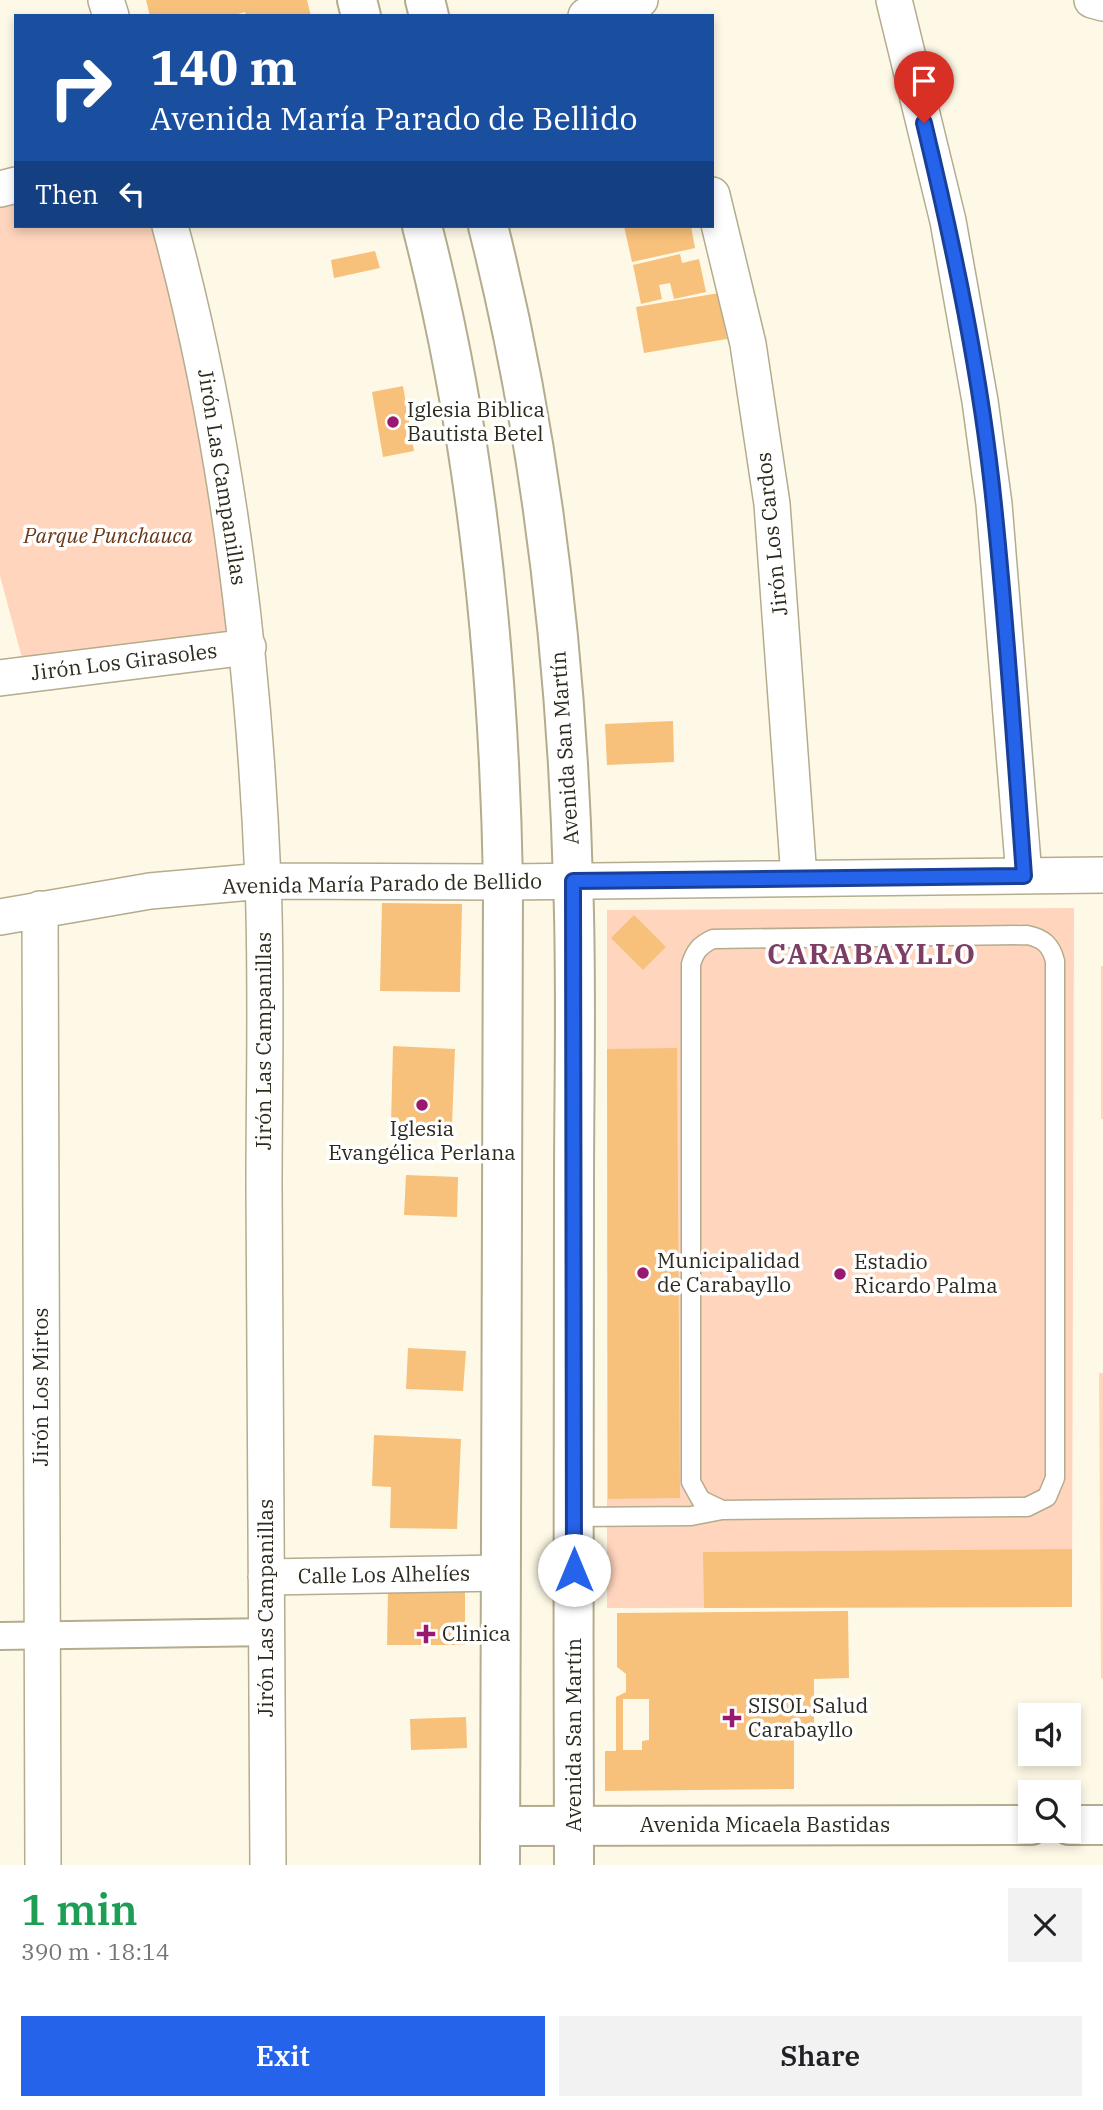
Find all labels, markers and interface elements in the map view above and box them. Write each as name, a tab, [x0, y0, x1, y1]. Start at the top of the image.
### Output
text: 140 m	[150, 35, 297, 98]
icon: right	[35, 42, 126, 133]
pin	[894, 51, 954, 123]
icon: arrive	[905, 62, 943, 100]
text: Avenida María Parado de Bellido	[150, 97, 637, 139]
icon: left	[113, 175, 151, 213]
text: Then	[35, 177, 99, 211]
street label: Jirón Las Campanillas	[192, 367, 254, 587]
place label: Iglesia Biblica Bautista Betel	[407, 395, 545, 447]
marker: Iglesia Biblica Bautista Betel	[385, 414, 401, 430]
street label: Jirón Los Cardos	[749, 451, 794, 617]
park label: Parque Punchauca	[22, 521, 193, 549]
street label: Jirón Los Girasoles	[29, 636, 219, 686]
street label: Avenida San Martín	[543, 650, 585, 846]
street label: Avenida María Parado de Bellido	[222, 866, 542, 900]
street label: Jirón Las Campanillas	[249, 932, 277, 1150]
district label: CARABAYLLO	[767, 935, 977, 972]
marker: Iglesia Evangélica Perlana	[414, 1097, 430, 1113]
place label: Iglesia Evangélica Perlana	[328, 1114, 516, 1166]
place label: Municipalidad de Carabayllo	[657, 1246, 800, 1298]
place label: Estadio Ricardo Palma	[854, 1247, 998, 1299]
marker: Municipalidad de Carabayllo	[635, 1265, 651, 1281]
marker: Estadio Ricardo Palma	[832, 1266, 848, 1282]
street label: Jirón Los Mirtos	[26, 1307, 54, 1467]
street label: Jirón Las Campanillas	[251, 1499, 279, 1717]
position arrow	[537, 1533, 611, 1607]
street label: Calle Los Alhelíes	[298, 1558, 470, 1590]
place label: Clinica	[442, 1619, 511, 1647]
marker: Clinica	[416, 1624, 436, 1644]
street label: Avenida San Martín	[559, 1638, 587, 1832]
place label: SISOL Salud Carabayllo	[748, 1691, 868, 1743]
map controls	[1018, 1703, 1081, 1843]
button: sound	[1018, 1703, 1081, 1766]
marker: SISOL Salud Carabayllo	[722, 1708, 742, 1728]
button: search	[1018, 1780, 1081, 1843]
street label: Avenida Micaela Bastidas	[640, 1810, 890, 1838]
text: 1 min	[21, 1882, 138, 1937]
button: close	[1008, 1888, 1082, 1962]
text: 390 m · 18:14	[21, 1936, 170, 1966]
button: Exit	[21, 2016, 545, 2096]
button: Share	[559, 2016, 1082, 2096]

